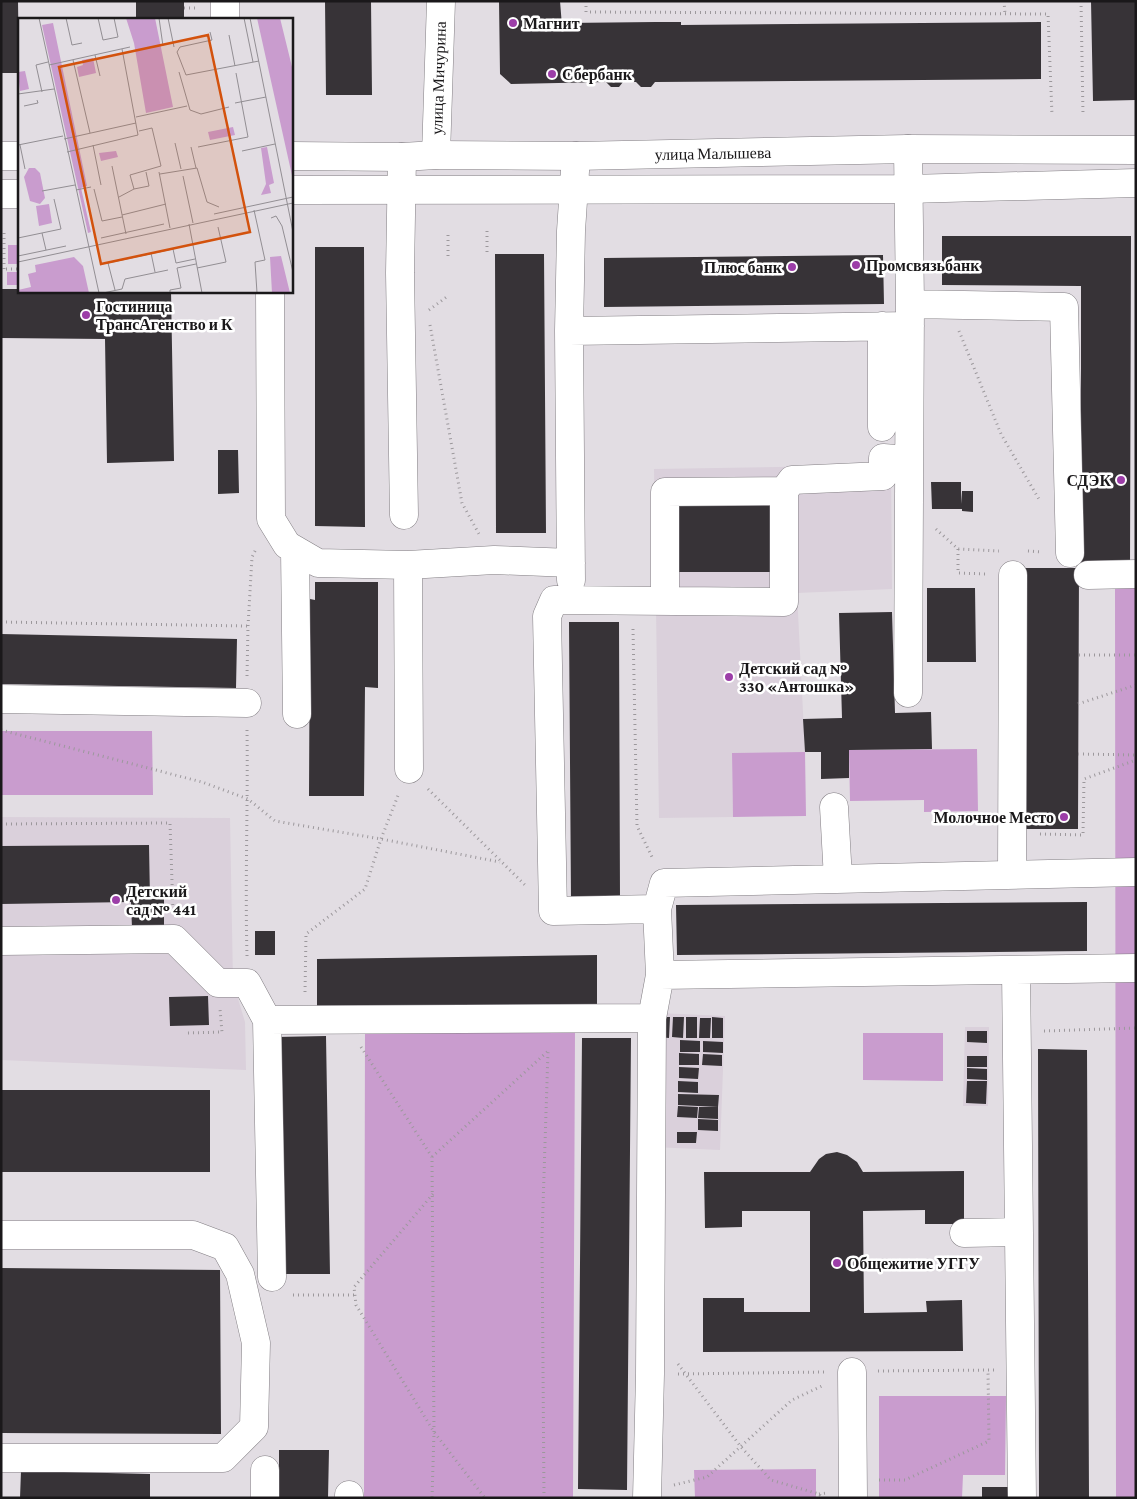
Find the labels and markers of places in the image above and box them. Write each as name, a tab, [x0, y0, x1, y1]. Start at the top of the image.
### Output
place label: Магнит	[523, 15, 580, 32]
marker: Магнит	[507, 17, 519, 29]
place label: Сбербанк	[562, 66, 633, 84]
marker: Сбербанк	[546, 68, 558, 80]
place label: Промсвязьбанк	[866, 257, 980, 275]
place label: Плюс банк	[704, 259, 783, 276]
marker: Промсвязьбанк	[850, 259, 862, 271]
marker: Плюс банк	[786, 261, 798, 273]
place label: Гостиница ТрансАгенство и К	[96, 298, 233, 334]
marker: Гостиница ТрансАгенство и К	[80, 309, 92, 321]
place label: СДЭК	[1066, 472, 1111, 490]
marker: СДЭК	[1115, 474, 1127, 486]
place label: Детский сад № 330 «Антошка»	[739, 660, 854, 695]
marker: Детский сад № 330 «Антошка»	[723, 671, 735, 683]
place label: Молочное Место	[933, 809, 1054, 826]
marker: Молочное Место	[1058, 811, 1070, 823]
place label: Детский сад № 441	[126, 883, 196, 918]
marker: Детский сад № 441	[110, 894, 122, 906]
place label: Общежитие УГГУ	[847, 1255, 980, 1272]
marker: Общежитие УГГУ	[831, 1257, 843, 1269]

